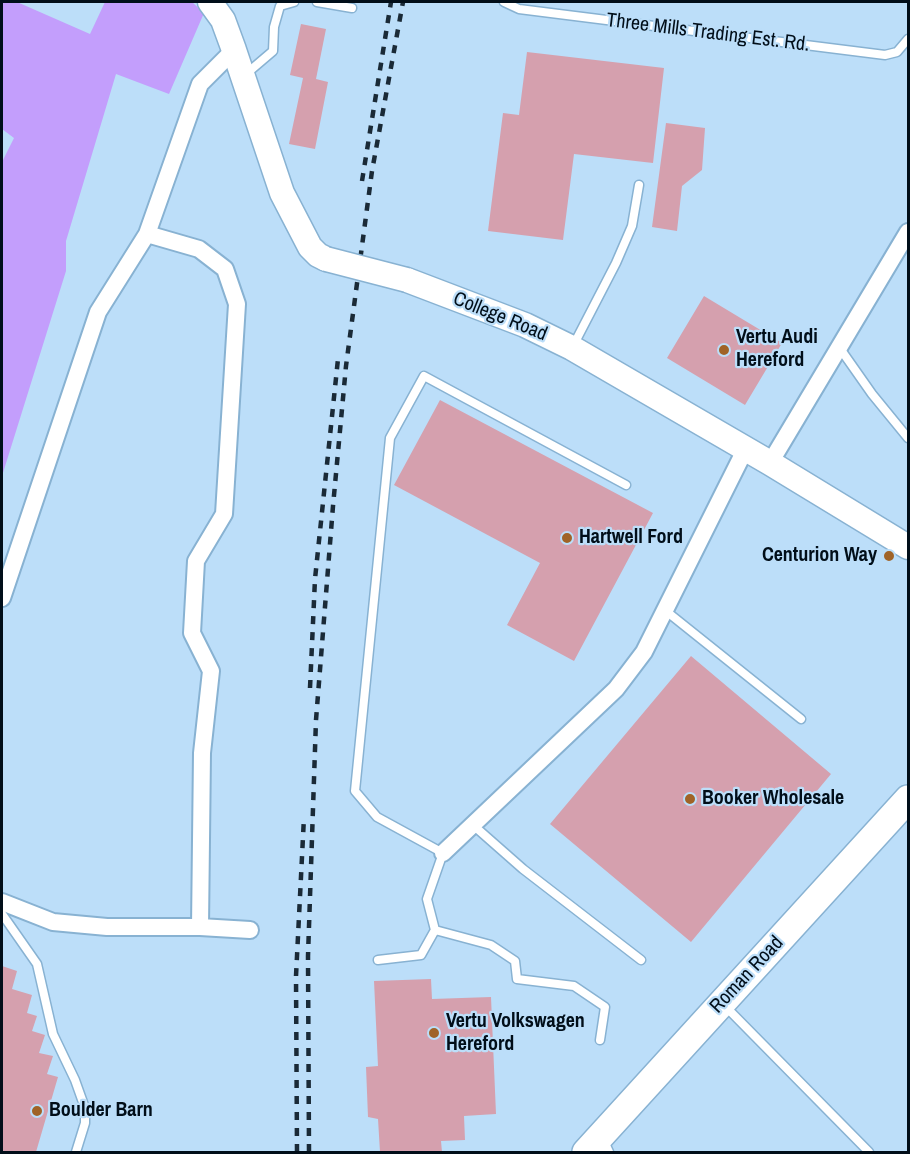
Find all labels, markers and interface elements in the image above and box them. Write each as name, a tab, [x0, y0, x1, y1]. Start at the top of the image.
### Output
street label: Three Mills Trading Est. Rd.	[605, 9, 811, 57]
street label: College Road	[449, 287, 551, 347]
place label: Vertu Audi Hereford	[736, 326, 818, 373]
marker: Vertu Audi Hereford	[717, 343, 731, 357]
place label: Hartwell Ford	[579, 526, 683, 550]
marker: Hartwell Ford	[560, 531, 574, 545]
place label: Centurion Way	[762, 544, 877, 568]
marker: Centurion Way	[882, 549, 896, 563]
place label: Booker Wholesale	[702, 787, 844, 811]
marker: Booker Wholesale	[683, 792, 697, 806]
street label: Roman Road	[705, 931, 789, 1019]
place label: Vertu Volkswagen Hereford	[446, 1010, 585, 1057]
marker: Vertu Volkswagen Hereford	[427, 1026, 441, 1040]
place label: Boulder Barn	[49, 1099, 153, 1123]
marker: Boulder Barn	[30, 1104, 44, 1118]

